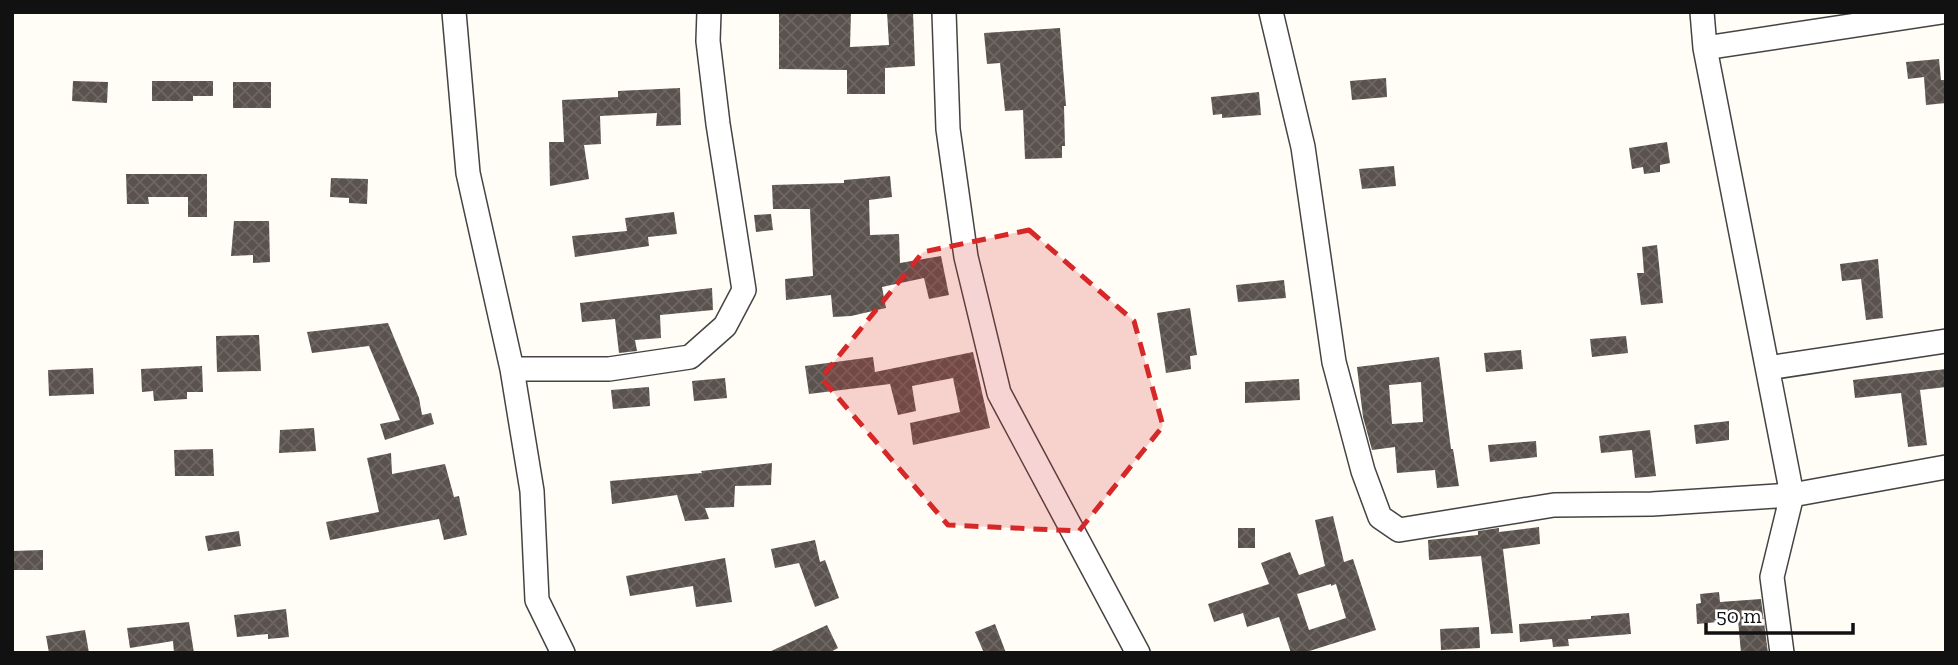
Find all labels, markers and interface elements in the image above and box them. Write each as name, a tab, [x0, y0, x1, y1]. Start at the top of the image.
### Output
scale bar	[1706, 592, 1853, 636]
text: 50 m	[1716, 603, 1762, 628]

